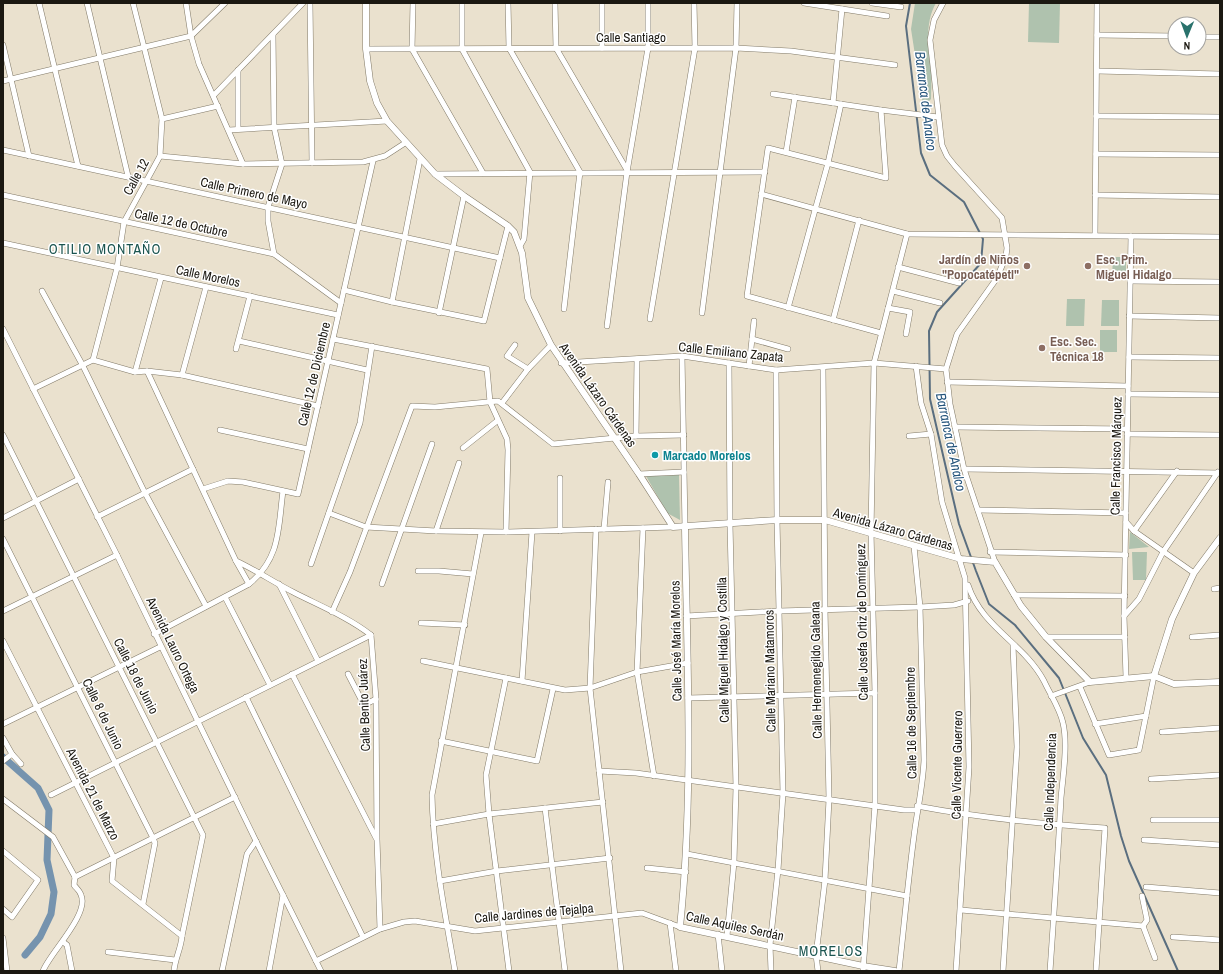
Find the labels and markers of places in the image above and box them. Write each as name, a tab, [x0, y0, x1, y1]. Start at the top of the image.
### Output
place label: Jardín de Niños "Popocatépetl"	[939, 251, 1019, 283]
place label: Esc. Prim. Miguel Hidalgo	[1096, 251, 1172, 283]
marker: Jardín de Niños "Popocatépetl"	[1022, 261, 1032, 271]
marker: Esc. Prim. Miguel Hidalgo	[1083, 261, 1093, 271]
place label: Esc. Sec. Técnica 18	[1050, 333, 1104, 365]
marker: Esc. Sec. Técnica 18	[1037, 343, 1047, 353]
place label: Marcado Morelos	[663, 447, 751, 464]
marker: Marcado Morelos	[650, 450, 660, 460]

